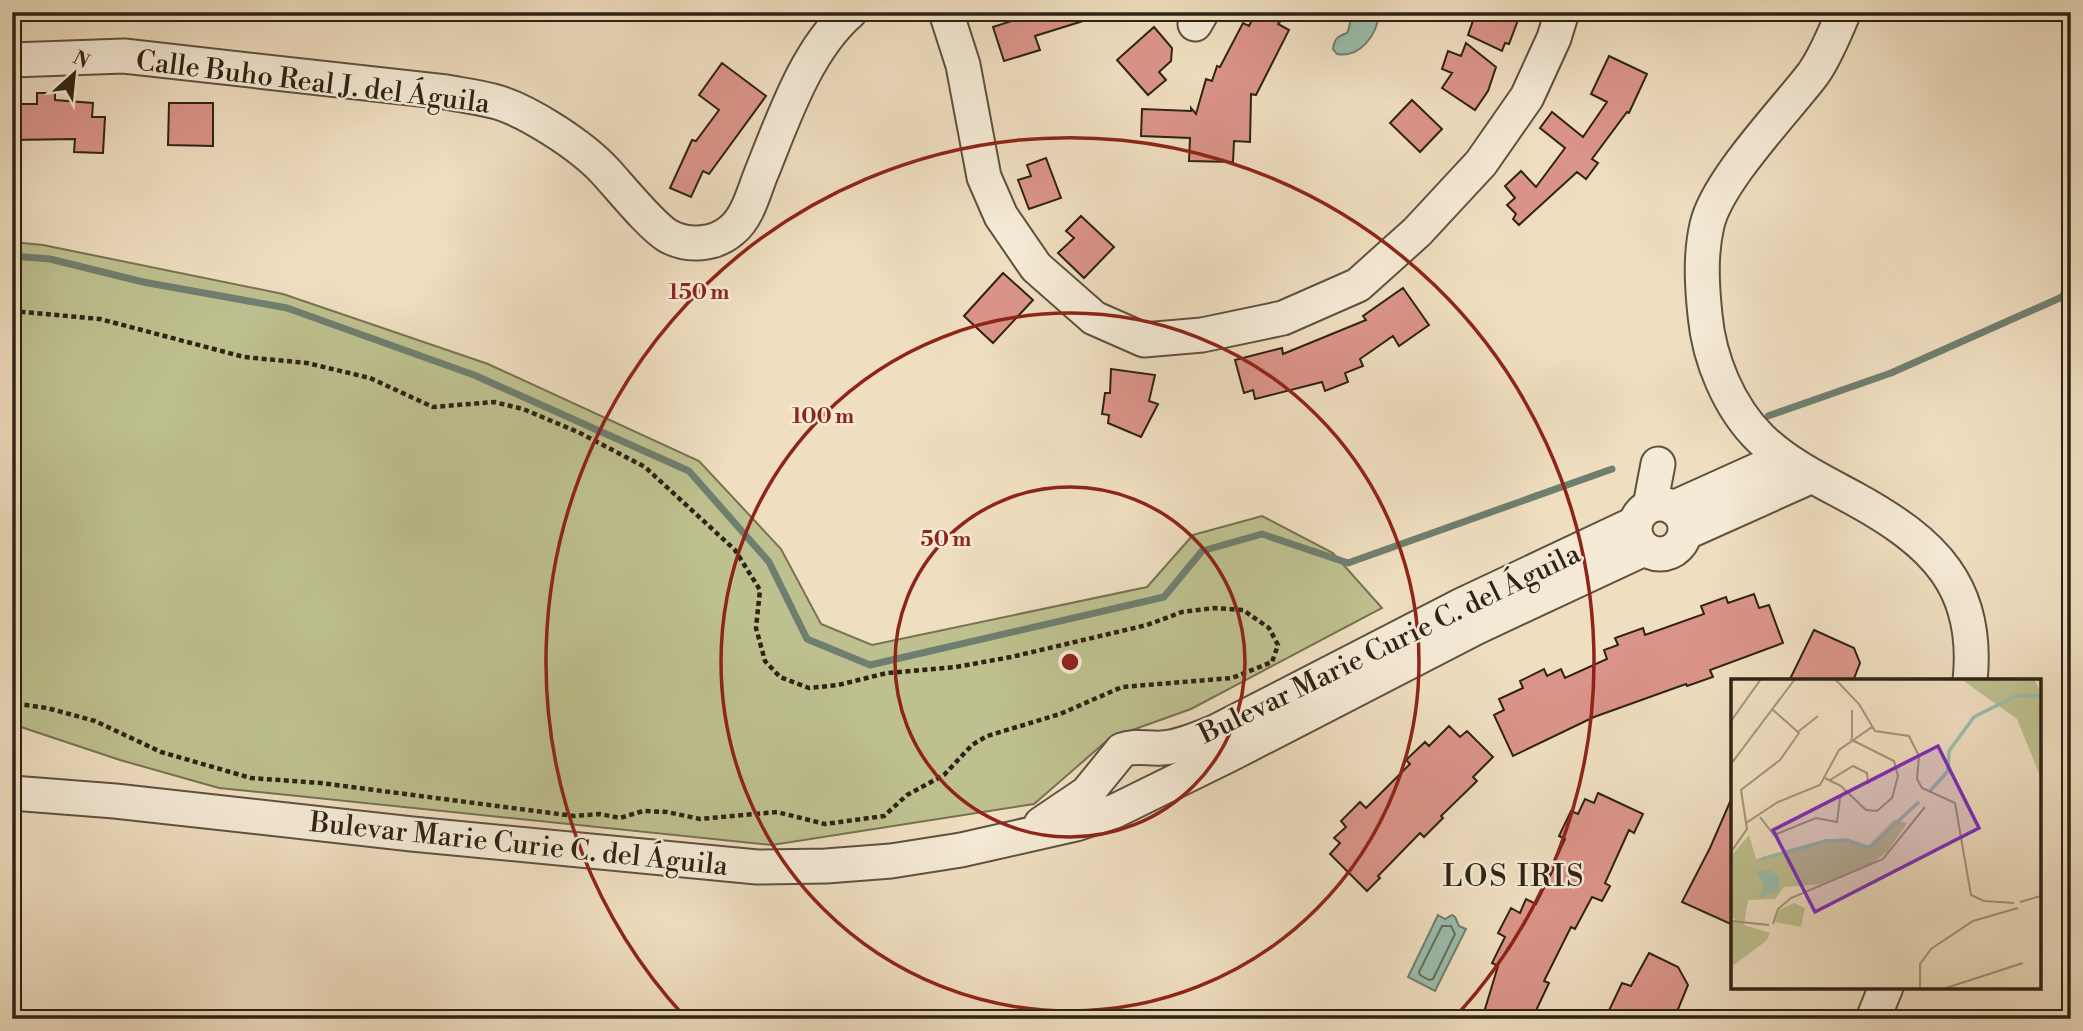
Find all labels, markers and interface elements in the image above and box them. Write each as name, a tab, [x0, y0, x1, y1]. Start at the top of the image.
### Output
north arrow	[38, 38, 108, 108]
street label: Calle Buho Real J. del Águila	[134, 41, 493, 122]
text: N	[69, 46, 93, 74]
text: 150 m	[669, 280, 729, 306]
text: 100 m	[792, 404, 854, 430]
text: 50 m	[921, 527, 971, 553]
street label: Bulevar Marie Curie C. del Águila	[1191, 534, 1587, 753]
centre of rings	[1058, 650, 1082, 674]
inset map	[1731, 679, 2041, 989]
street label: Bulevar Marie Curie C. del Águila	[307, 803, 731, 884]
district label: LOS IRIS	[1442, 858, 1586, 896]

